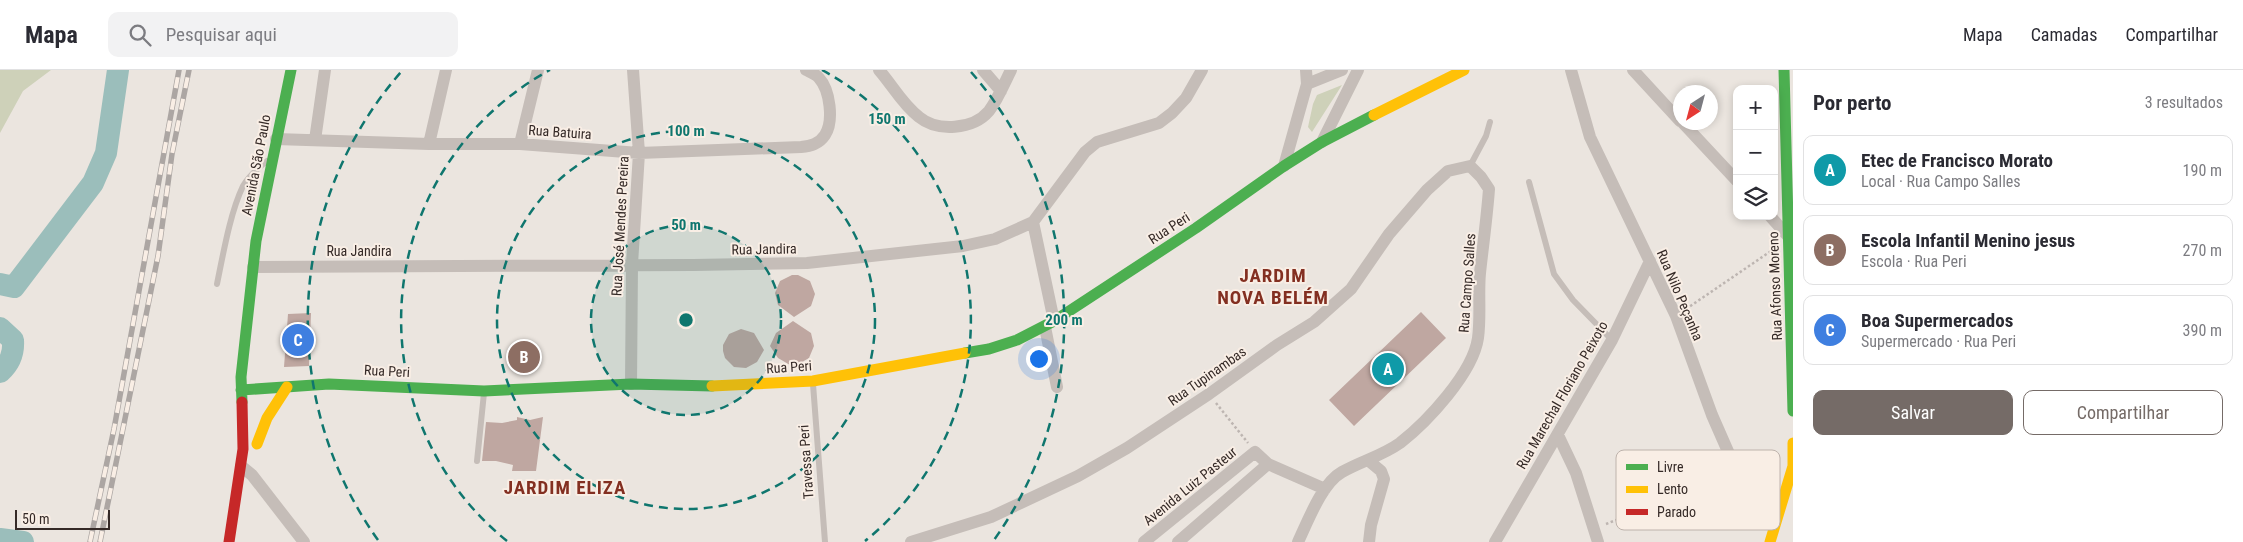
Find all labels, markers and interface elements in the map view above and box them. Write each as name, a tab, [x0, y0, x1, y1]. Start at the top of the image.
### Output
search box	[108, 12, 458, 57]
text: Mapa	[25, 21, 78, 49]
icon: search	[126, 21, 154, 49]
text: Pesquisar aqui	[166, 23, 277, 46]
text: Mapa	[1963, 24, 2003, 45]
text: Camadas	[2031, 24, 2097, 45]
text: Compartilhar	[2125, 24, 2218, 45]
north arrow	[1673, 85, 1718, 130]
map controls	[1733, 85, 1778, 220]
button: +	[1733, 85, 1778, 130]
text: Por perto	[1813, 91, 1892, 115]
text: 3 resultados	[2145, 93, 2223, 112]
text: 150 m	[868, 110, 906, 128]
street label: Avenida São Paulo	[238, 113, 274, 217]
street label: Rua Batuira	[528, 122, 592, 142]
text: 100 m	[667, 122, 705, 140]
button: −	[1733, 130, 1778, 175]
text: Etec de Francisco Morato	[1861, 149, 2053, 172]
street label: Rua José Mendes Pereira	[608, 156, 632, 296]
text: A	[1825, 161, 1835, 180]
text: 190 m	[2183, 161, 2222, 180]
text: Local · Rua Campo Salles	[1861, 172, 2021, 191]
button: layers	[1733, 175, 1778, 220]
street label: Rua Peri	[1145, 209, 1193, 247]
text: 50 m	[671, 216, 701, 234]
text: Escola Infantil Menino jesus	[1861, 229, 2075, 252]
street label: Rua Afonso Moreno	[1765, 231, 1785, 341]
street label: Rua Campo Salles	[1456, 233, 1478, 333]
street label: Rua Jandira	[731, 240, 797, 258]
text: B	[1826, 241, 1834, 260]
text: 270 m	[2183, 241, 2222, 260]
street label: Rua Jandira	[326, 243, 392, 259]
street label: Rua Nilo Peçanha	[1654, 247, 1706, 343]
text: Escola · Rua Peri	[1861, 252, 1967, 271]
district label: JARDIM NOVA BELÉM	[1217, 264, 1329, 309]
text: Boa Supermercados	[1861, 309, 2013, 332]
centre of rings	[677, 311, 695, 329]
text: 200 m	[1045, 311, 1083, 329]
street label: Rua Marechal Floriano Peixoto	[1513, 318, 1611, 472]
pin: C	[282, 321, 314, 359]
text: C	[1825, 321, 1835, 340]
text: 390 m	[2183, 321, 2222, 340]
text: Supermercado · Rua Peri	[1861, 332, 2016, 351]
pin: B	[508, 338, 540, 376]
street label: Rua Tupinambas	[1165, 343, 1249, 409]
your location	[1026, 346, 1052, 372]
pin: A	[1372, 350, 1404, 388]
street label: Rua Peri	[766, 357, 812, 377]
street label: Rua Peri	[364, 362, 410, 380]
button: Salvar	[1813, 390, 2013, 435]
button: Compartilhar	[2023, 390, 2223, 435]
street label: Travessa Peri	[795, 424, 817, 500]
street label: Avenida Luiz Pasteur	[1140, 444, 1240, 528]
legend	[1616, 450, 1780, 530]
text: Livre	[1657, 459, 1684, 475]
district label: JARDIM ELIZA	[504, 476, 626, 499]
text: Lento	[1657, 481, 1688, 497]
text: Parado	[1657, 504, 1696, 520]
scale bar	[15, 507, 110, 530]
text: 50 m	[22, 511, 50, 527]

